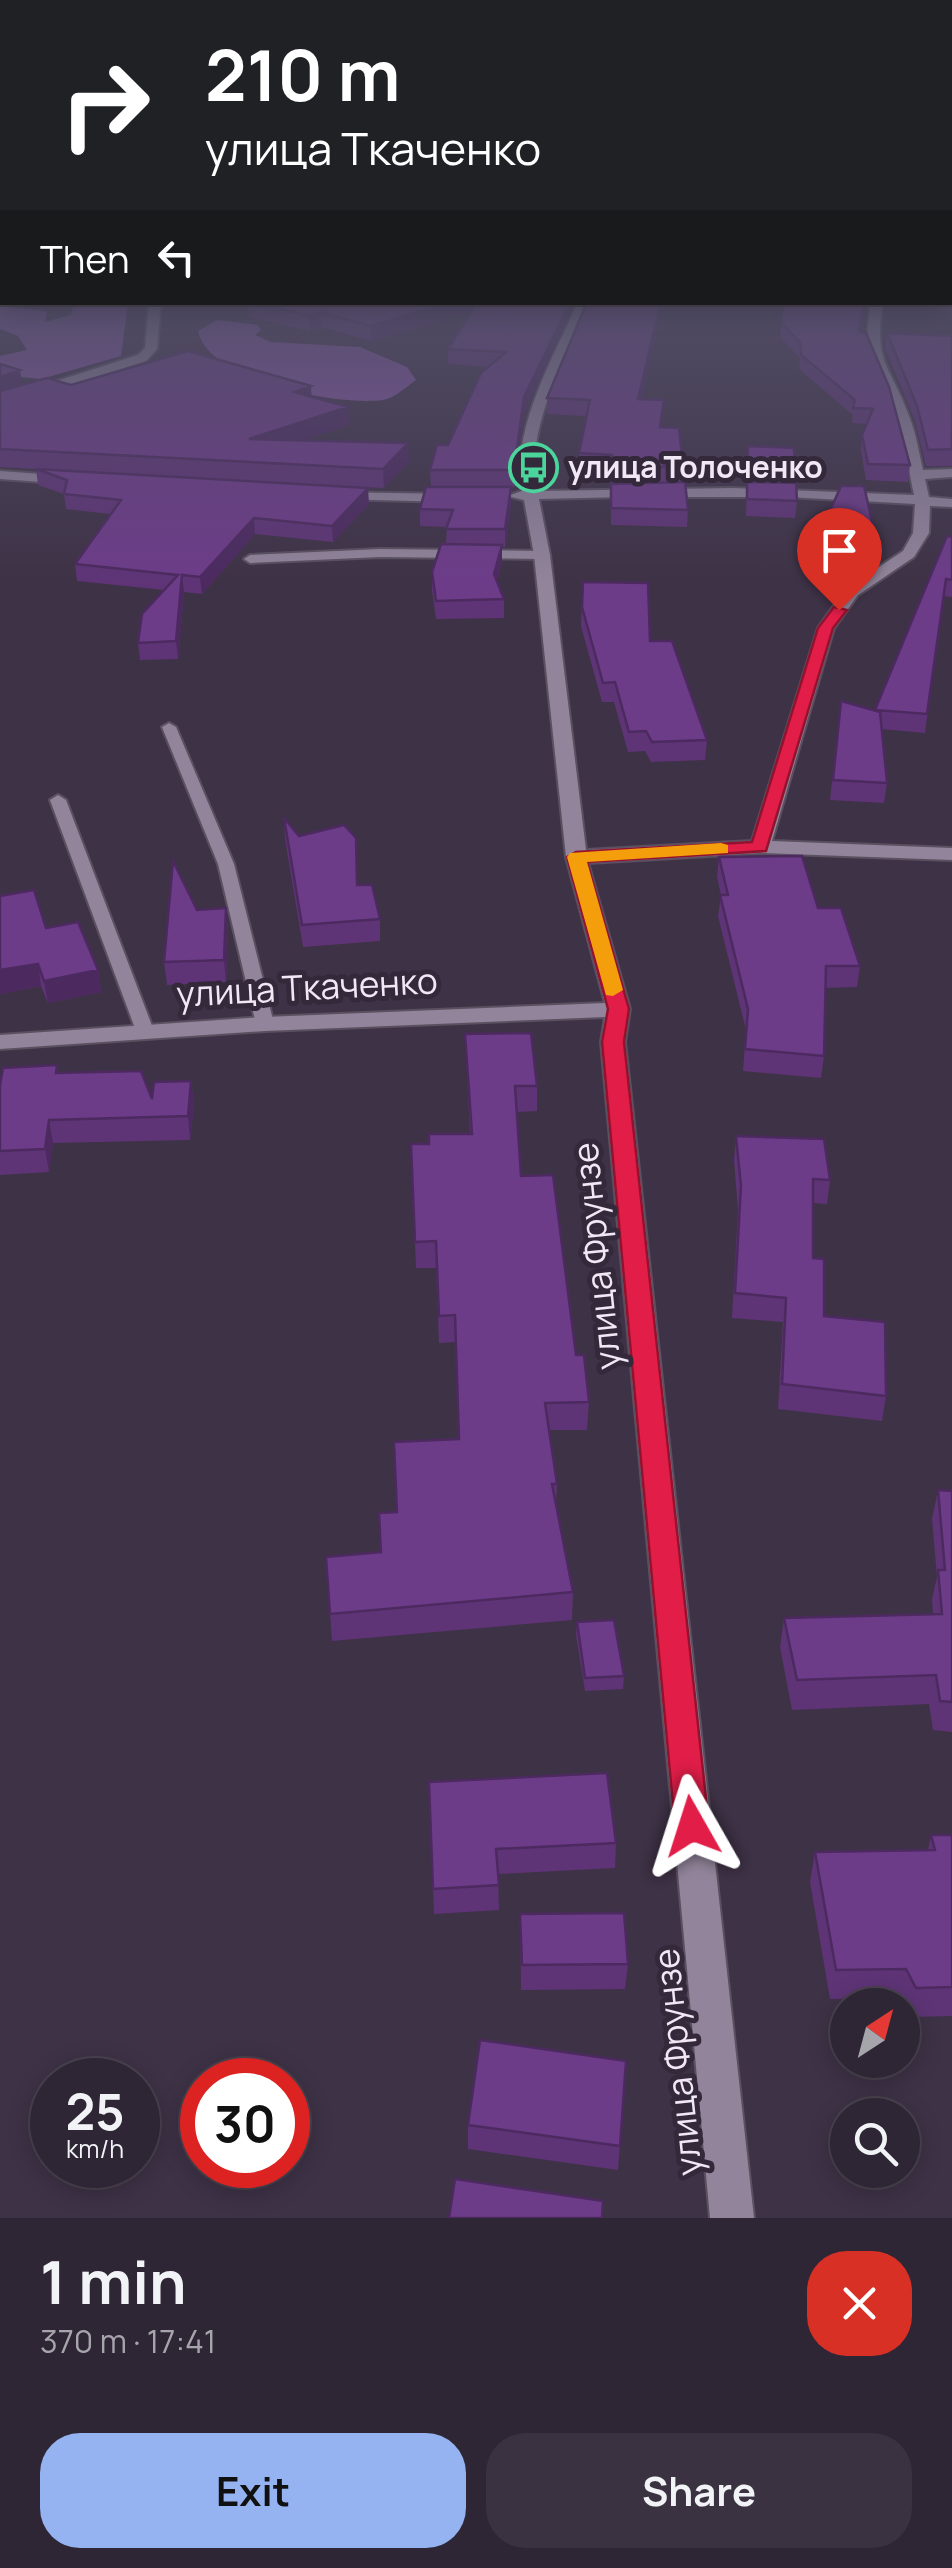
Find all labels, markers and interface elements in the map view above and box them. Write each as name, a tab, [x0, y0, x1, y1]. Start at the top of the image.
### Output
text: 210 m	[205, 26, 400, 122]
icon: right	[40, 40, 170, 170]
text: улица Ткаченко	[205, 117, 541, 179]
icon: left	[149, 230, 204, 285]
text: Then	[40, 232, 129, 284]
bus stop icon: улица Толоченко	[507, 442, 559, 494]
place label: улица Толоченко	[568, 446, 823, 487]
pin	[797, 508, 882, 611]
icon: arrive	[812, 523, 867, 578]
street label: улица Ткаченко	[175, 956, 439, 1018]
street label: улица Фрунзе	[560, 1140, 632, 1372]
position arrow	[640, 1774, 744, 1878]
street label: улица Фрунзе	[641, 1946, 713, 2178]
north arrow	[830, 1988, 920, 2078]
map controls	[830, 1988, 920, 2188]
speed limit sign: 30	[180, 2058, 310, 2188]
text: 25	[65, 2077, 125, 2145]
button: search	[830, 2098, 920, 2188]
text: km/h	[66, 2131, 124, 2166]
text: 1 min	[40, 2240, 187, 2322]
button: close	[807, 2251, 912, 2356]
text: 370 m · 17:41	[40, 2319, 216, 2363]
button: Exit	[40, 2433, 466, 2548]
button: Share	[486, 2433, 912, 2548]

